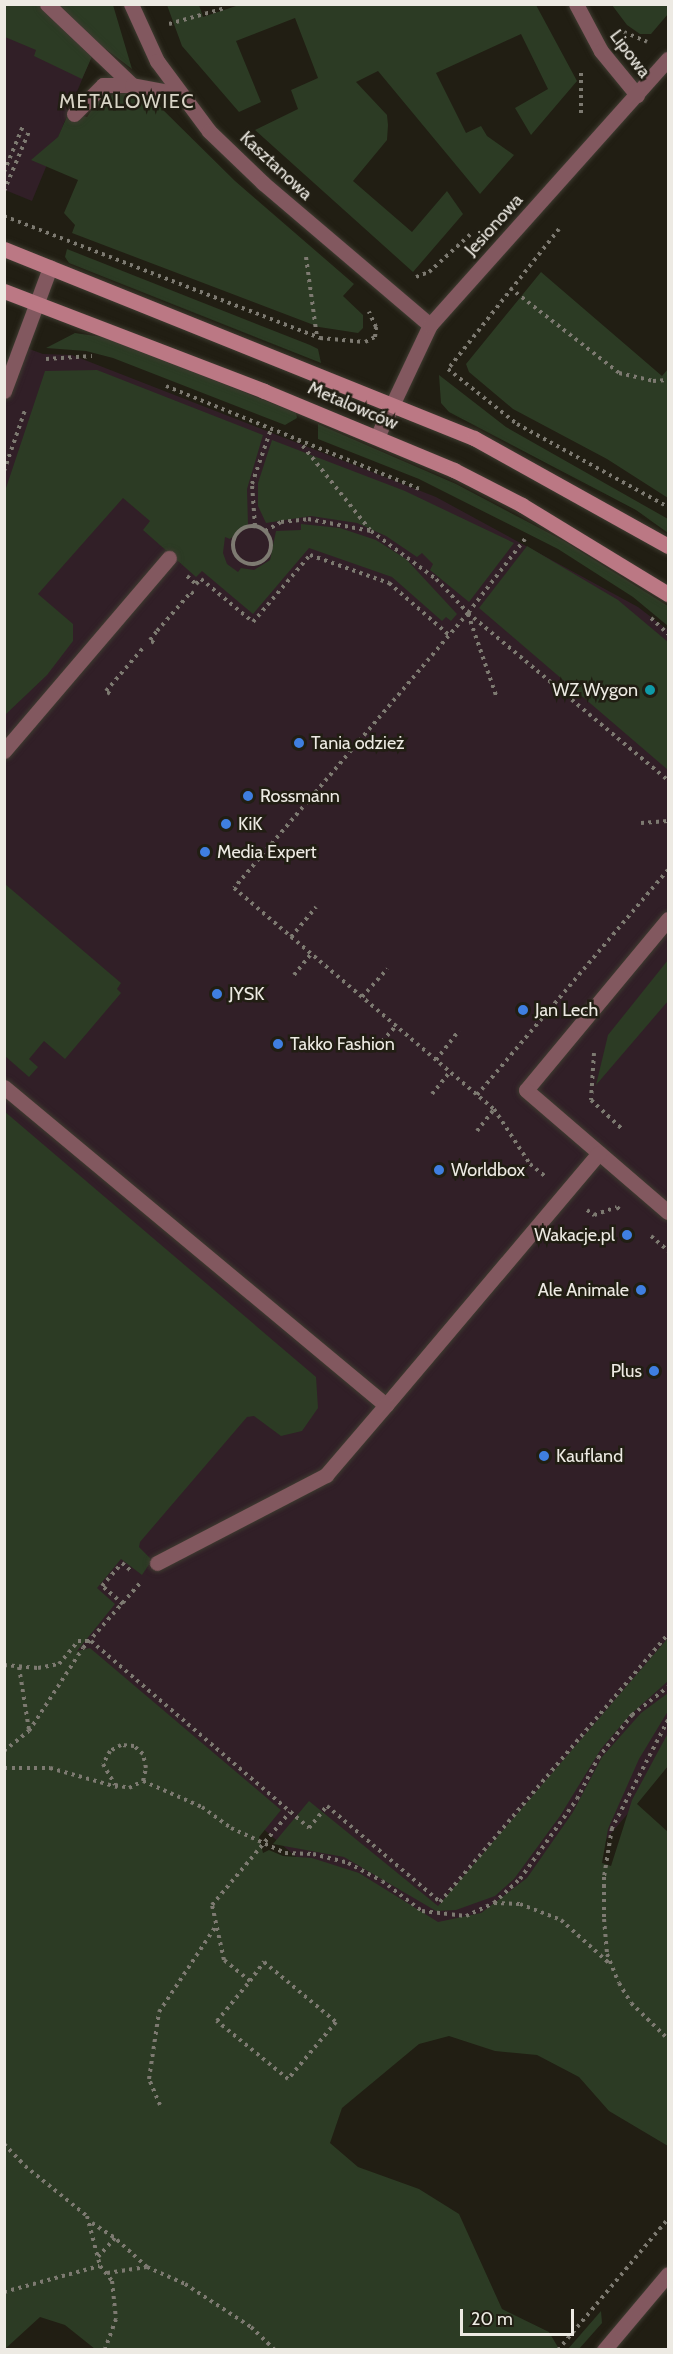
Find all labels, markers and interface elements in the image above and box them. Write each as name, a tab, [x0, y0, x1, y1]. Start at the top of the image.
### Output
street label: Lipowa	[605, 26, 655, 82]
district label: METALOWIEC	[59, 89, 195, 113]
street label: Kasztanowa	[235, 127, 317, 205]
street label: Jesionowa	[460, 189, 528, 261]
street label: Metalowców	[305, 377, 401, 435]
place label: WZ Wygon	[552, 679, 638, 701]
marker: WZ Wygon	[643, 683, 657, 697]
place label: Tania odzież	[311, 732, 405, 754]
marker: Tania odzież	[292, 736, 306, 750]
place label: Rossmann	[260, 785, 340, 807]
marker: Rossmann	[241, 789, 255, 803]
place label: KiK	[238, 813, 262, 835]
marker: KiK	[219, 817, 233, 831]
place label: Media Expert	[217, 841, 317, 863]
marker: Media Expert	[198, 845, 212, 859]
place label: JYSK	[229, 983, 264, 1005]
marker: JYSK	[210, 987, 224, 1001]
place label: Jan Lech	[535, 999, 598, 1021]
marker: Jan Lech	[516, 1003, 530, 1017]
place label: Takko Fashion	[290, 1033, 395, 1055]
marker: Takko Fashion	[271, 1037, 285, 1051]
place label: Worldbox	[451, 1159, 525, 1181]
marker: Worldbox	[432, 1163, 446, 1177]
place label: Wakacje.pl	[534, 1224, 615, 1246]
marker: Wakacje.pl	[620, 1228, 634, 1242]
place label: Ale Animale	[538, 1279, 629, 1301]
marker: Ale Animale	[634, 1283, 648, 1297]
place label: Plus	[611, 1360, 642, 1382]
marker: Plus	[647, 1364, 661, 1378]
place label: Kaufland	[556, 1445, 623, 1467]
marker: Kaufland	[537, 1449, 551, 1463]
scale bar	[463, 2297, 577, 2335]
text: 20 m	[471, 2308, 513, 2330]

